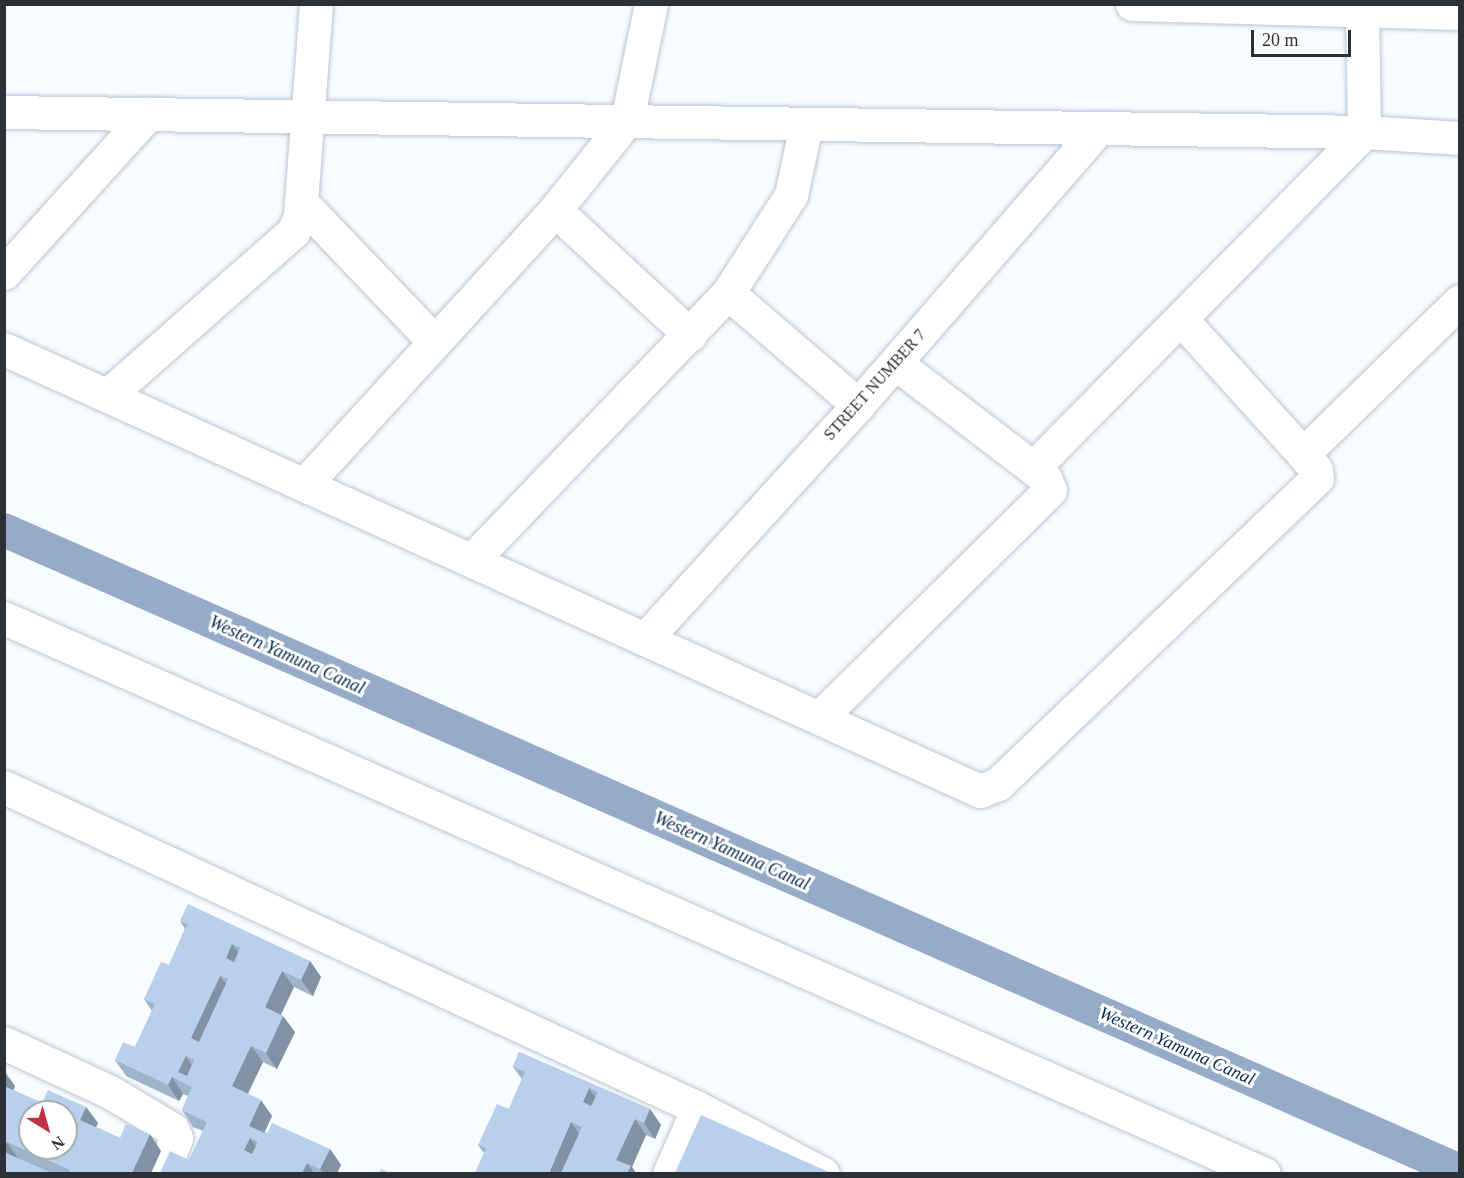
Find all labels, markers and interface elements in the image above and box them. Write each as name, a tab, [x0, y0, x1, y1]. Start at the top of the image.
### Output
scale bar	[1254, 18, 1354, 56]
text: 20 m	[1262, 30, 1299, 50]
street label: STREET NUMBER 7	[820, 325, 930, 445]
water label: Western Yamuna Canal	[206, 611, 368, 699]
water label: Western Yamuna Canal	[651, 807, 813, 895]
water label: Western Yamuna Canal	[1096, 1002, 1258, 1090]
north arrow	[18, 1100, 78, 1160]
text: N	[48, 1133, 68, 1153]

